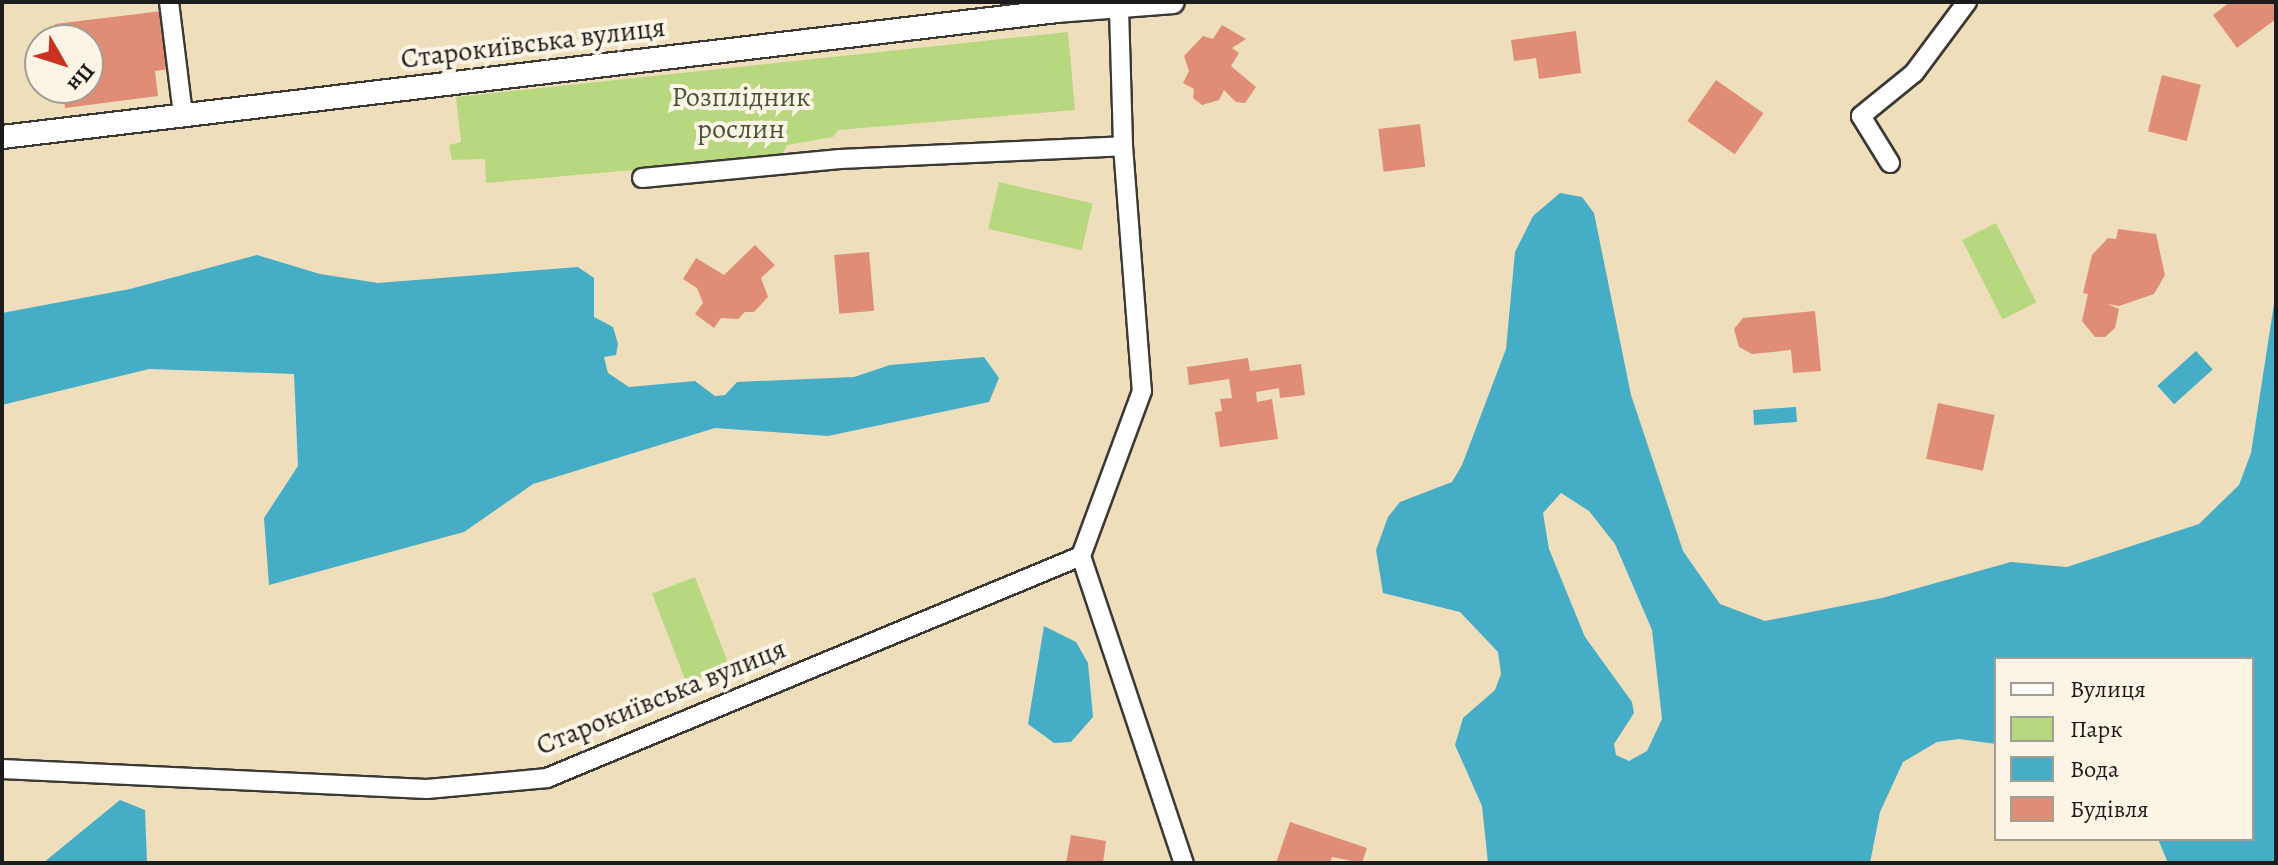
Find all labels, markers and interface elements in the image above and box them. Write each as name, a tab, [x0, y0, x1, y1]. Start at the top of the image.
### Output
street label: Старокиївська вулиця	[399, 10, 667, 76]
north arrow	[24, 24, 104, 104]
text: Пн	[60, 57, 102, 98]
park label: Розплідник рослин	[671, 80, 811, 146]
street label: Старокиївська вулиця	[531, 632, 791, 762]
legend	[1994, 657, 2254, 841]
text: Вулиця	[2070, 673, 2146, 705]
text: Парк	[2070, 713, 2123, 745]
text: Вода	[2070, 753, 2119, 785]
text: Будівля	[2070, 793, 2149, 825]

